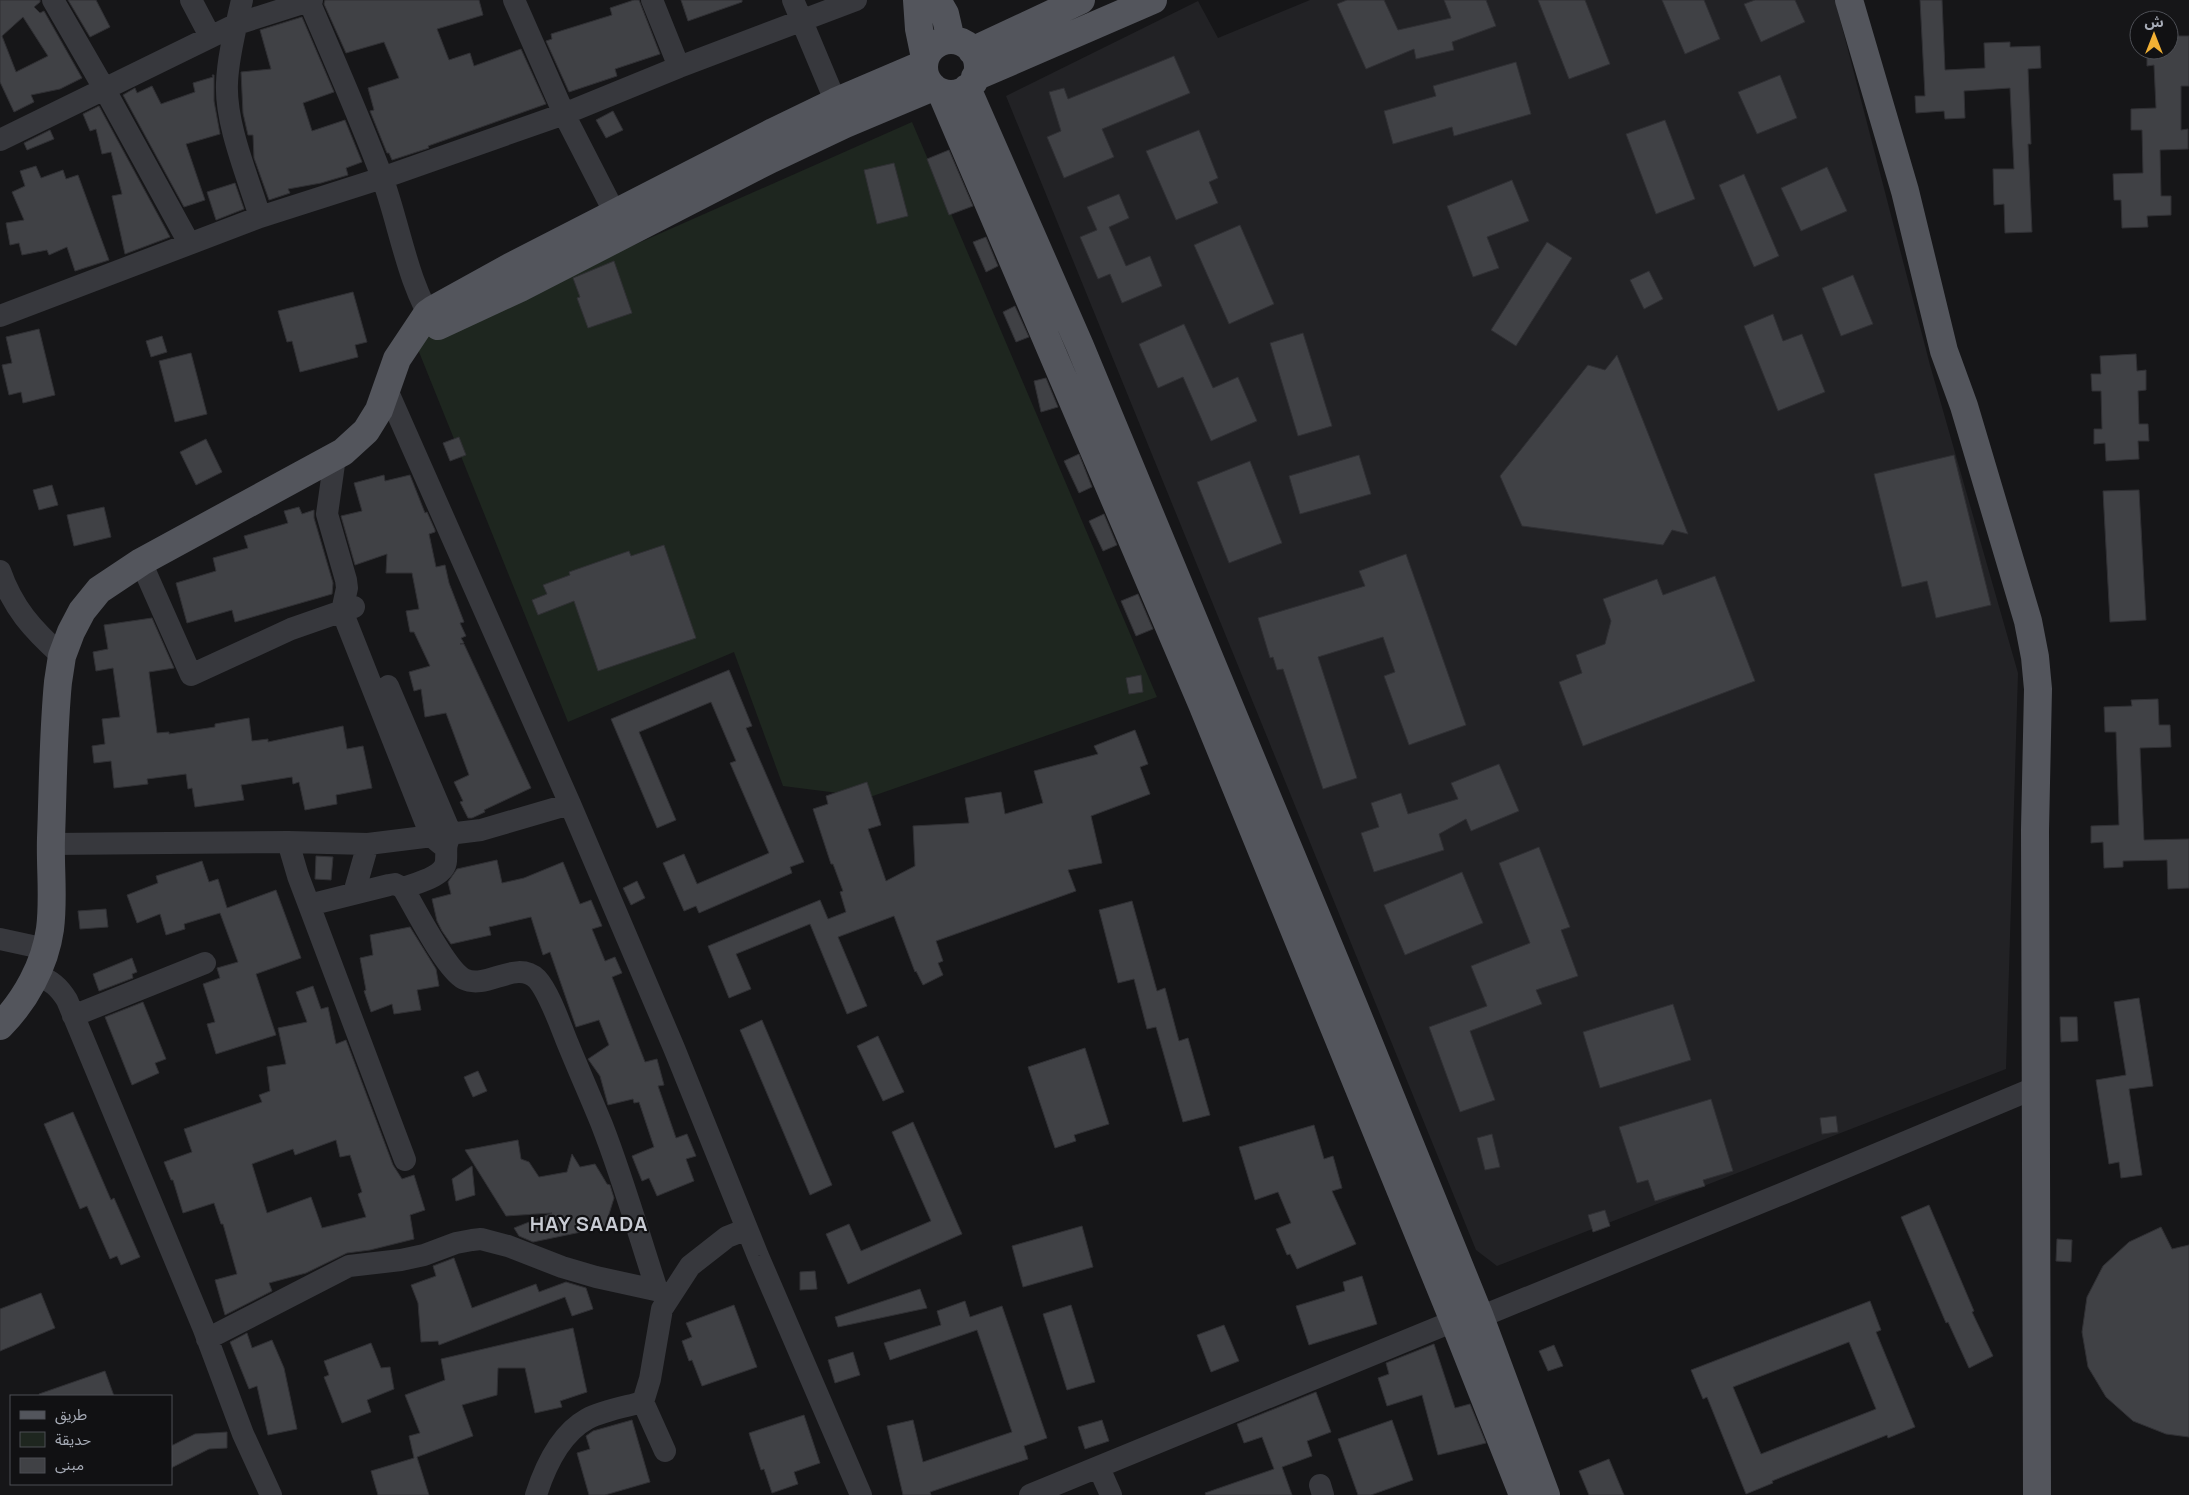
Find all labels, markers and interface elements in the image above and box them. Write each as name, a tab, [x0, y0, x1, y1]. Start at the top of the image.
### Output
north arrow	[2129, 10, 2179, 60]
text: ش	[2144, 12, 2164, 31]
district label: HAY SAADA	[530, 1210, 648, 1237]
legend	[10, 1395, 172, 1485]
text: طريق	[55, 1404, 87, 1425]
text: حديقة	[55, 1429, 91, 1450]
text: مبنى	[55, 1454, 84, 1475]

